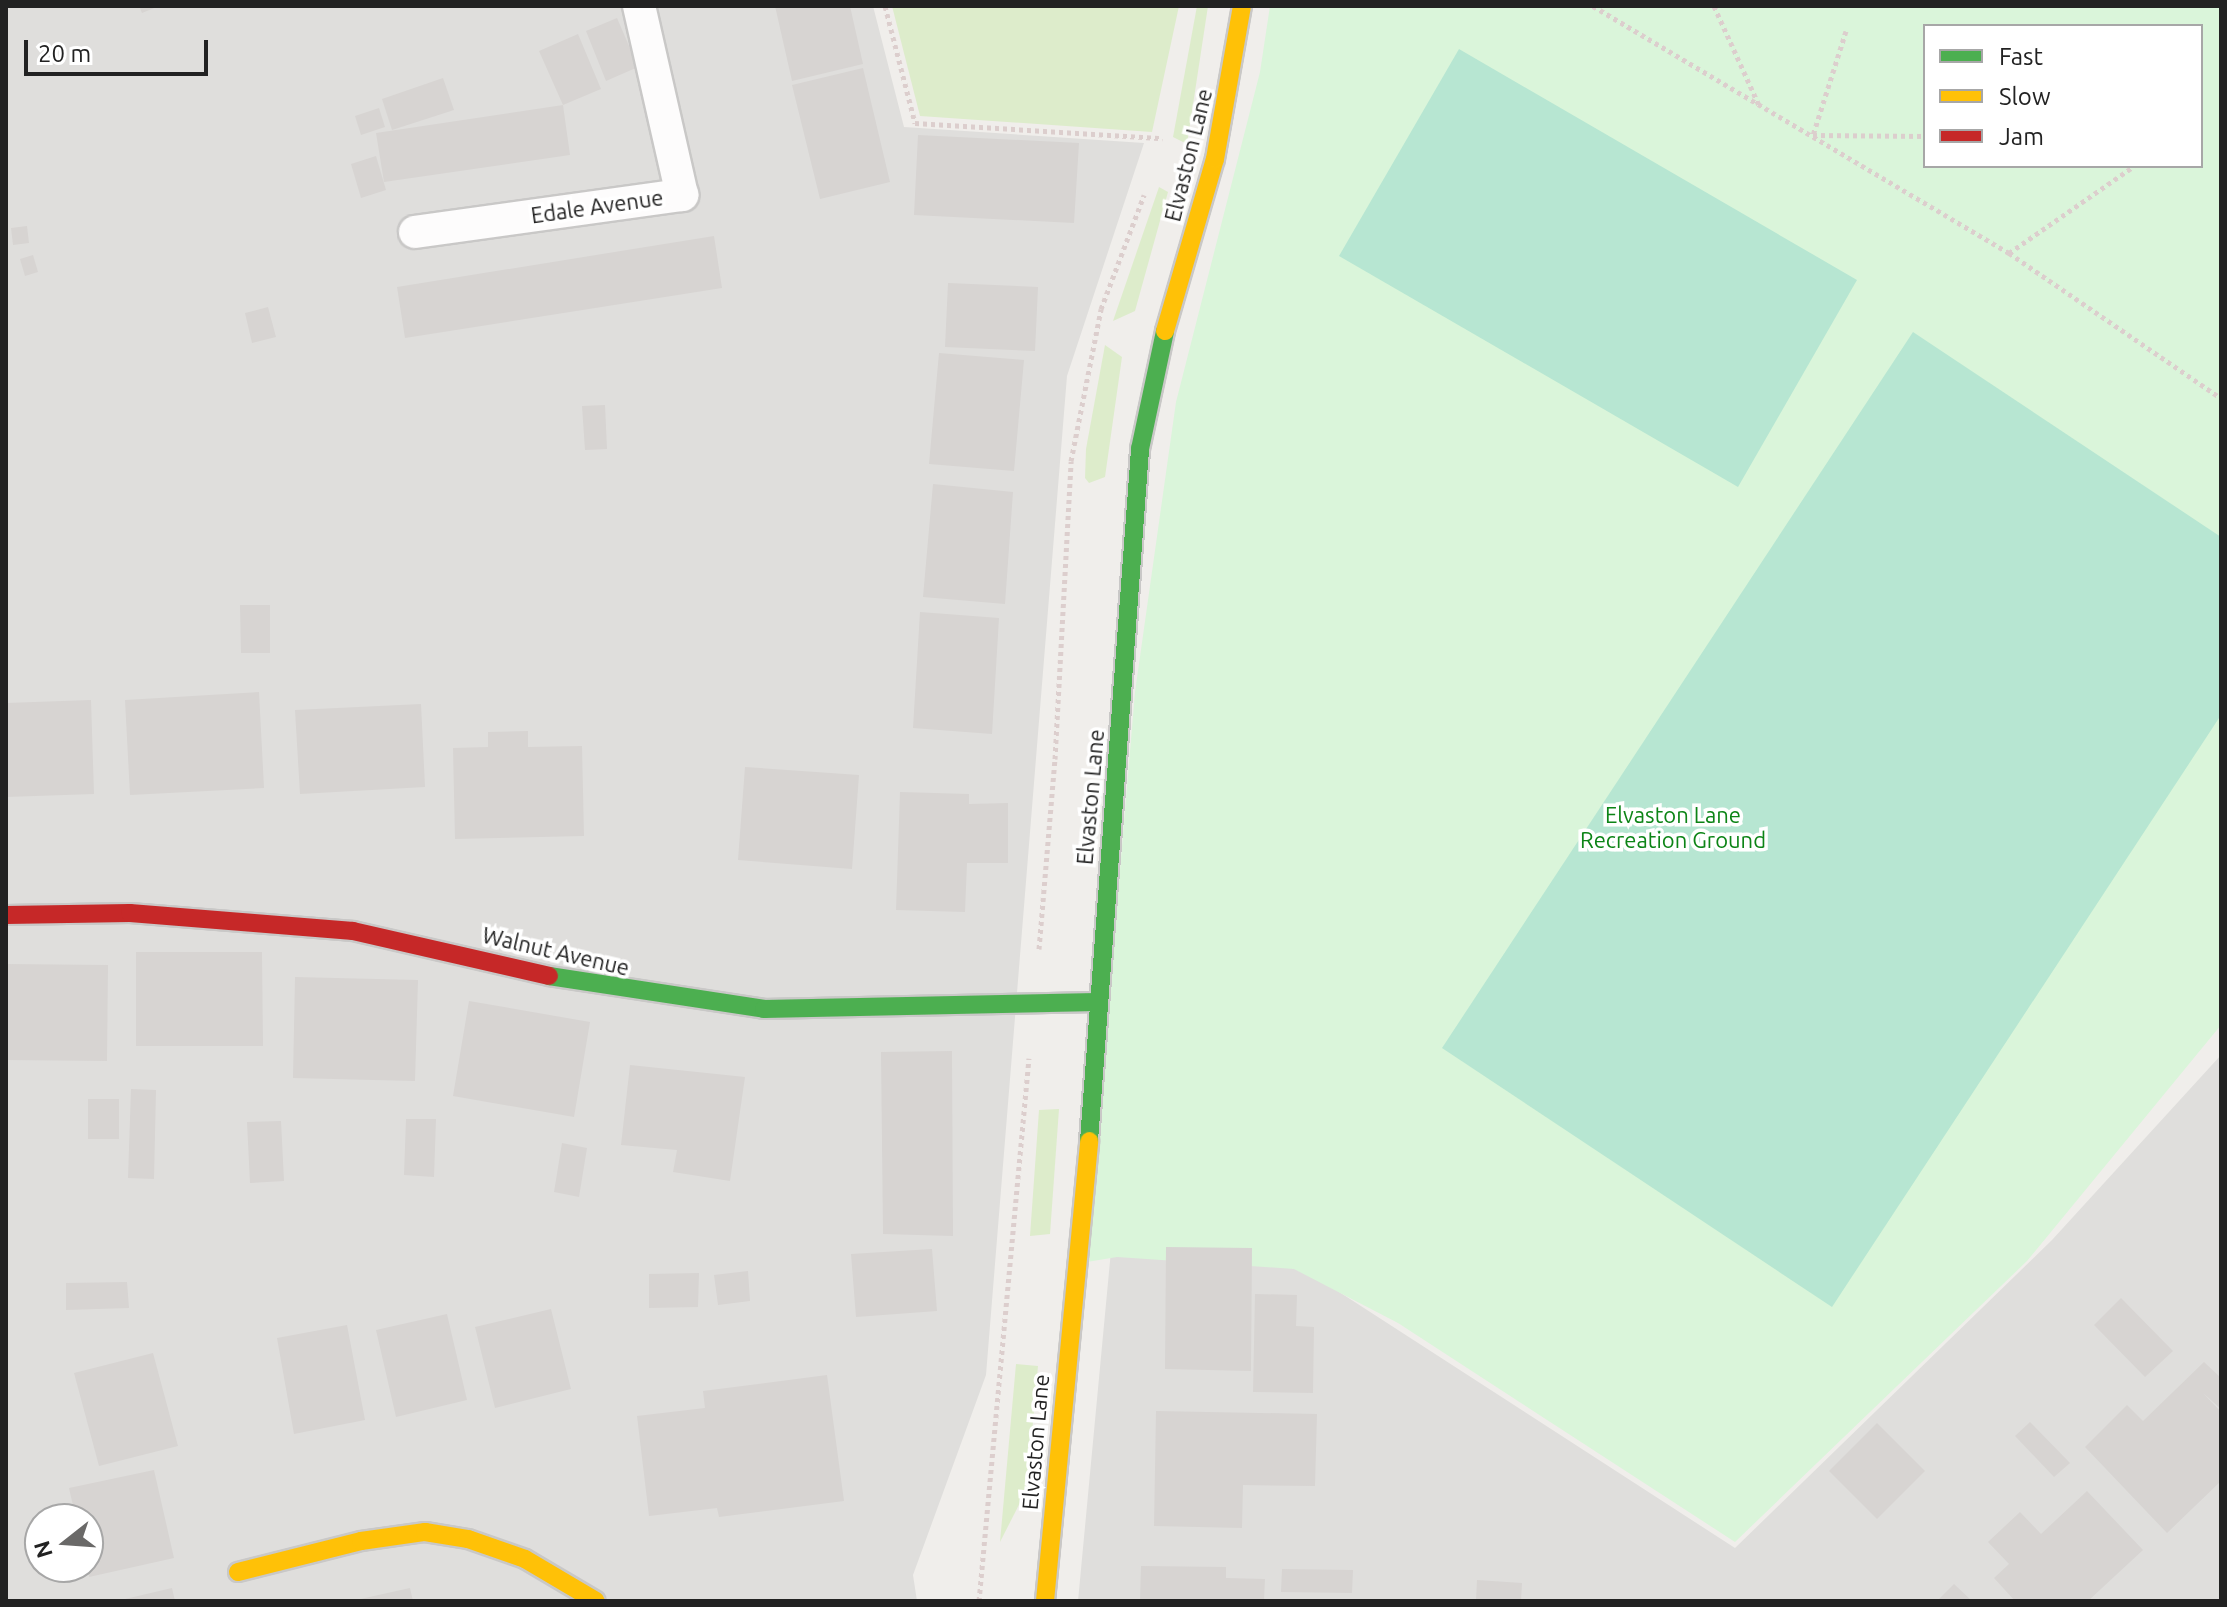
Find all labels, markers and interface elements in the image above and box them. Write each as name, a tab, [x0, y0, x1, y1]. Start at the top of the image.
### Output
scale bar	[28, 24, 212, 74]
legend	[1923, 24, 2203, 168]
text: 20 m	[38, 40, 91, 67]
text: Fast	[1999, 43, 2043, 70]
text: Slow	[1999, 83, 2051, 110]
street label: Elvaston Lane	[1159, 86, 1217, 224]
text: Jam	[1999, 123, 2044, 150]
street label: Edale Avenue	[529, 184, 665, 228]
street label: Elvaston Lane	[1071, 728, 1109, 866]
park label: Elvaston Lane Recreation Ground	[1580, 801, 1766, 852]
street label: Walnut Avenue	[480, 921, 632, 981]
street label: Elvaston Lane	[1016, 1373, 1054, 1511]
north arrow	[24, 1503, 104, 1583]
text: N	[28, 1538, 57, 1561]

